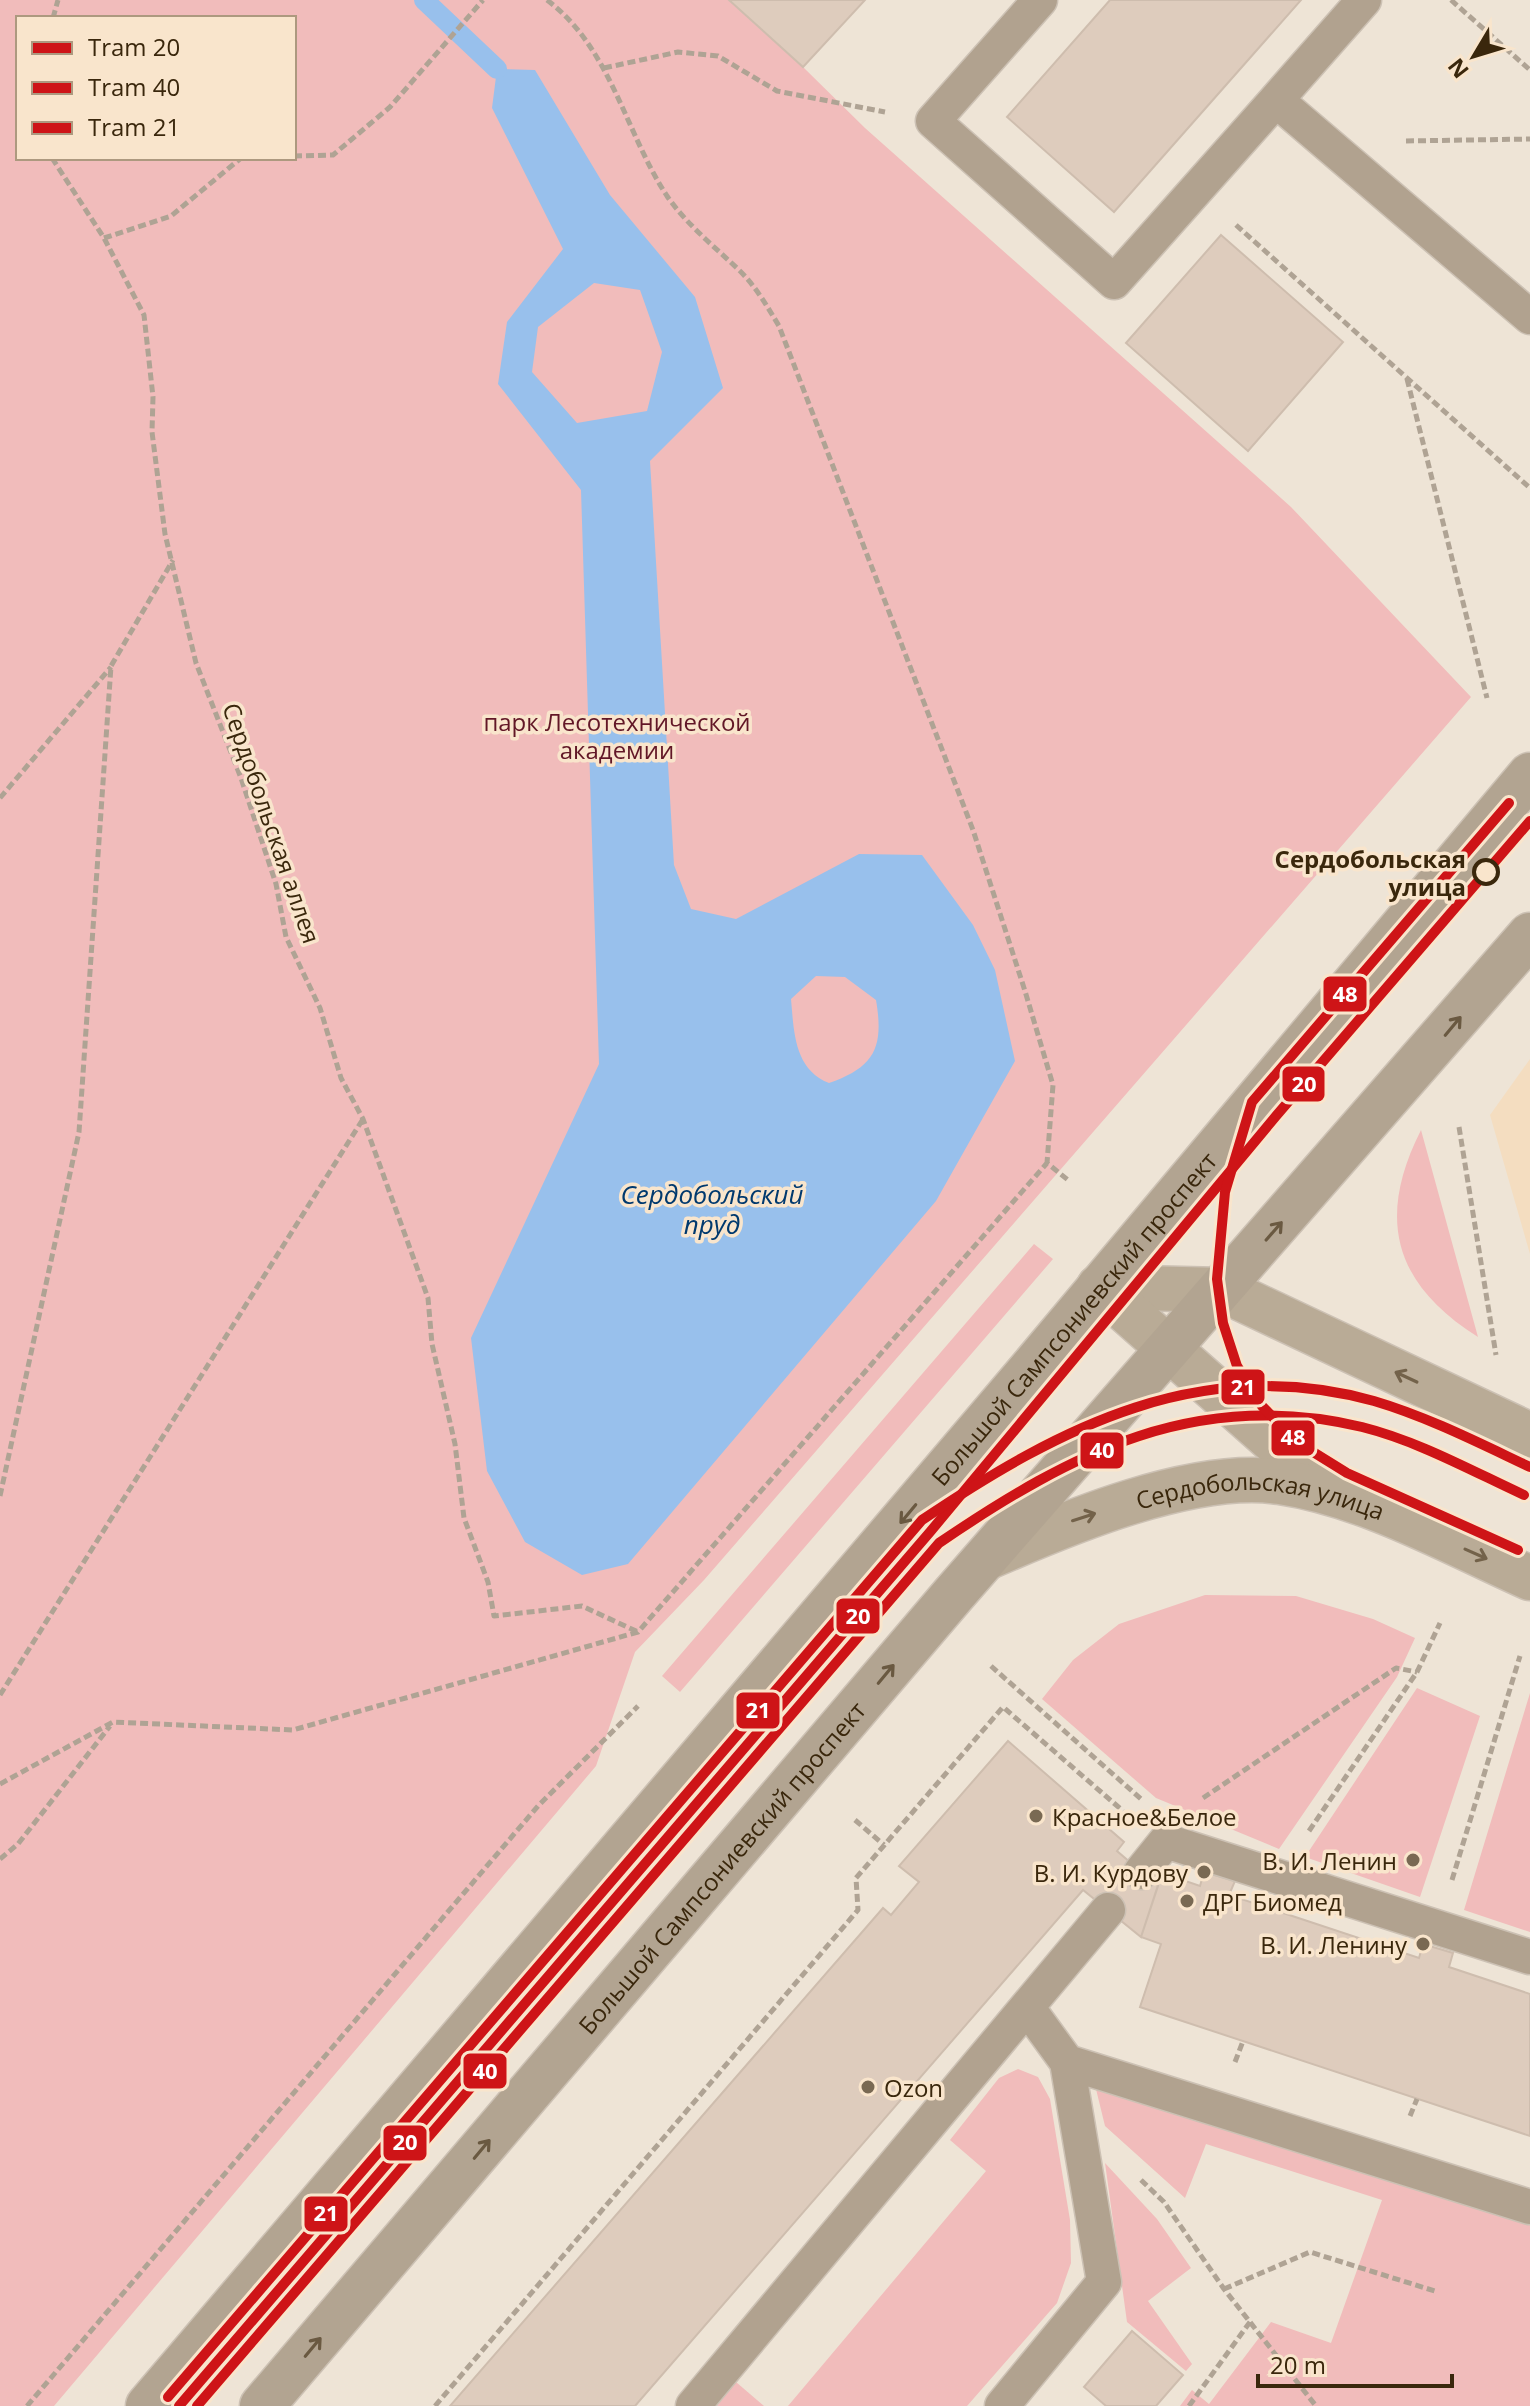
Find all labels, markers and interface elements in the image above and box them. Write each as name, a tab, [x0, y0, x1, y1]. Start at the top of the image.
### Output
legend	[16, 16, 296, 160]
north arrow	[1434, 16, 1514, 96]
text: Tram 20	[88, 30, 180, 63]
text: N	[1440, 53, 1475, 85]
text: Tram 40	[88, 70, 180, 103]
text: Tram 21	[88, 110, 180, 143]
street label: Сердобольская аллея	[215, 698, 329, 948]
park label: парк Лесотехнической академии	[483, 705, 751, 766]
place label: Сердобольская улица	[1275, 842, 1466, 903]
marker: Сердобольская улица	[1473, 859, 1499, 885]
line badge: 48	[1322, 975, 1368, 1013]
text: 48	[1332, 978, 1358, 1008]
one-way arrow	[1444, 1016, 1462, 1036]
line badge: 20	[1281, 1065, 1326, 1103]
text: 20	[1291, 1068, 1317, 1098]
street label: Большой Сампсониевский проспект	[923, 1144, 1223, 1492]
water label: Сердобольский пруд	[620, 1176, 804, 1242]
one-way arrow	[1265, 1222, 1283, 1242]
line badge: 21	[1220, 1368, 1266, 1406]
one-way arrow	[1394, 1369, 1419, 1384]
text: 21	[1230, 1371, 1256, 1401]
line badge: 48	[1270, 1419, 1316, 1457]
text: 48	[1280, 1421, 1306, 1451]
line badge: 40	[1079, 1431, 1125, 1470]
text: 40	[1089, 1434, 1115, 1464]
street label: Сердобольская улица	[1132, 1463, 1390, 1527]
one-way arrow	[899, 1503, 917, 1523]
one-way arrow	[1071, 1509, 1096, 1523]
one-way arrow	[1464, 1547, 1488, 1562]
line badge: 20	[835, 1597, 881, 1635]
text: 20	[845, 1600, 871, 1630]
one-way arrow	[877, 1664, 895, 1684]
line badge: 21	[735, 1691, 781, 1730]
street label: Большой Сампсониевский проспект	[570, 1694, 872, 2040]
text: 21	[745, 1694, 771, 1724]
place label: Красное&Белое	[1052, 1800, 1237, 1833]
marker: Красное&Белое	[1027, 1807, 1045, 1825]
place label: В. И. Ленин	[1262, 1844, 1397, 1877]
marker: В. И. Ленин	[1404, 1851, 1422, 1869]
place label: В. И. Курдову	[1034, 1856, 1189, 1889]
marker: В. И. Курдову	[1195, 1863, 1213, 1881]
place label: ДРГ Биомед	[1203, 1885, 1342, 1918]
marker: ДРГ Биомед	[1178, 1892, 1196, 1910]
place label: В. И. Ленину	[1260, 1928, 1408, 1961]
marker: В. И. Ленину	[1414, 1935, 1432, 1953]
line badge: 40	[462, 2052, 508, 2090]
text: 40	[472, 2055, 498, 2085]
place label: Ozon	[884, 2071, 943, 2104]
marker: Ozon	[859, 2078, 877, 2096]
line badge: 20	[382, 2124, 428, 2162]
text: 20	[392, 2126, 418, 2156]
one-way arrow	[473, 2139, 491, 2159]
line badge: 21	[303, 2195, 349, 2233]
text: 21	[313, 2197, 339, 2227]
one-way arrow	[304, 2337, 322, 2357]
scale bar	[1258, 2338, 1452, 2388]
text: 20 m	[1270, 2348, 1326, 2381]

